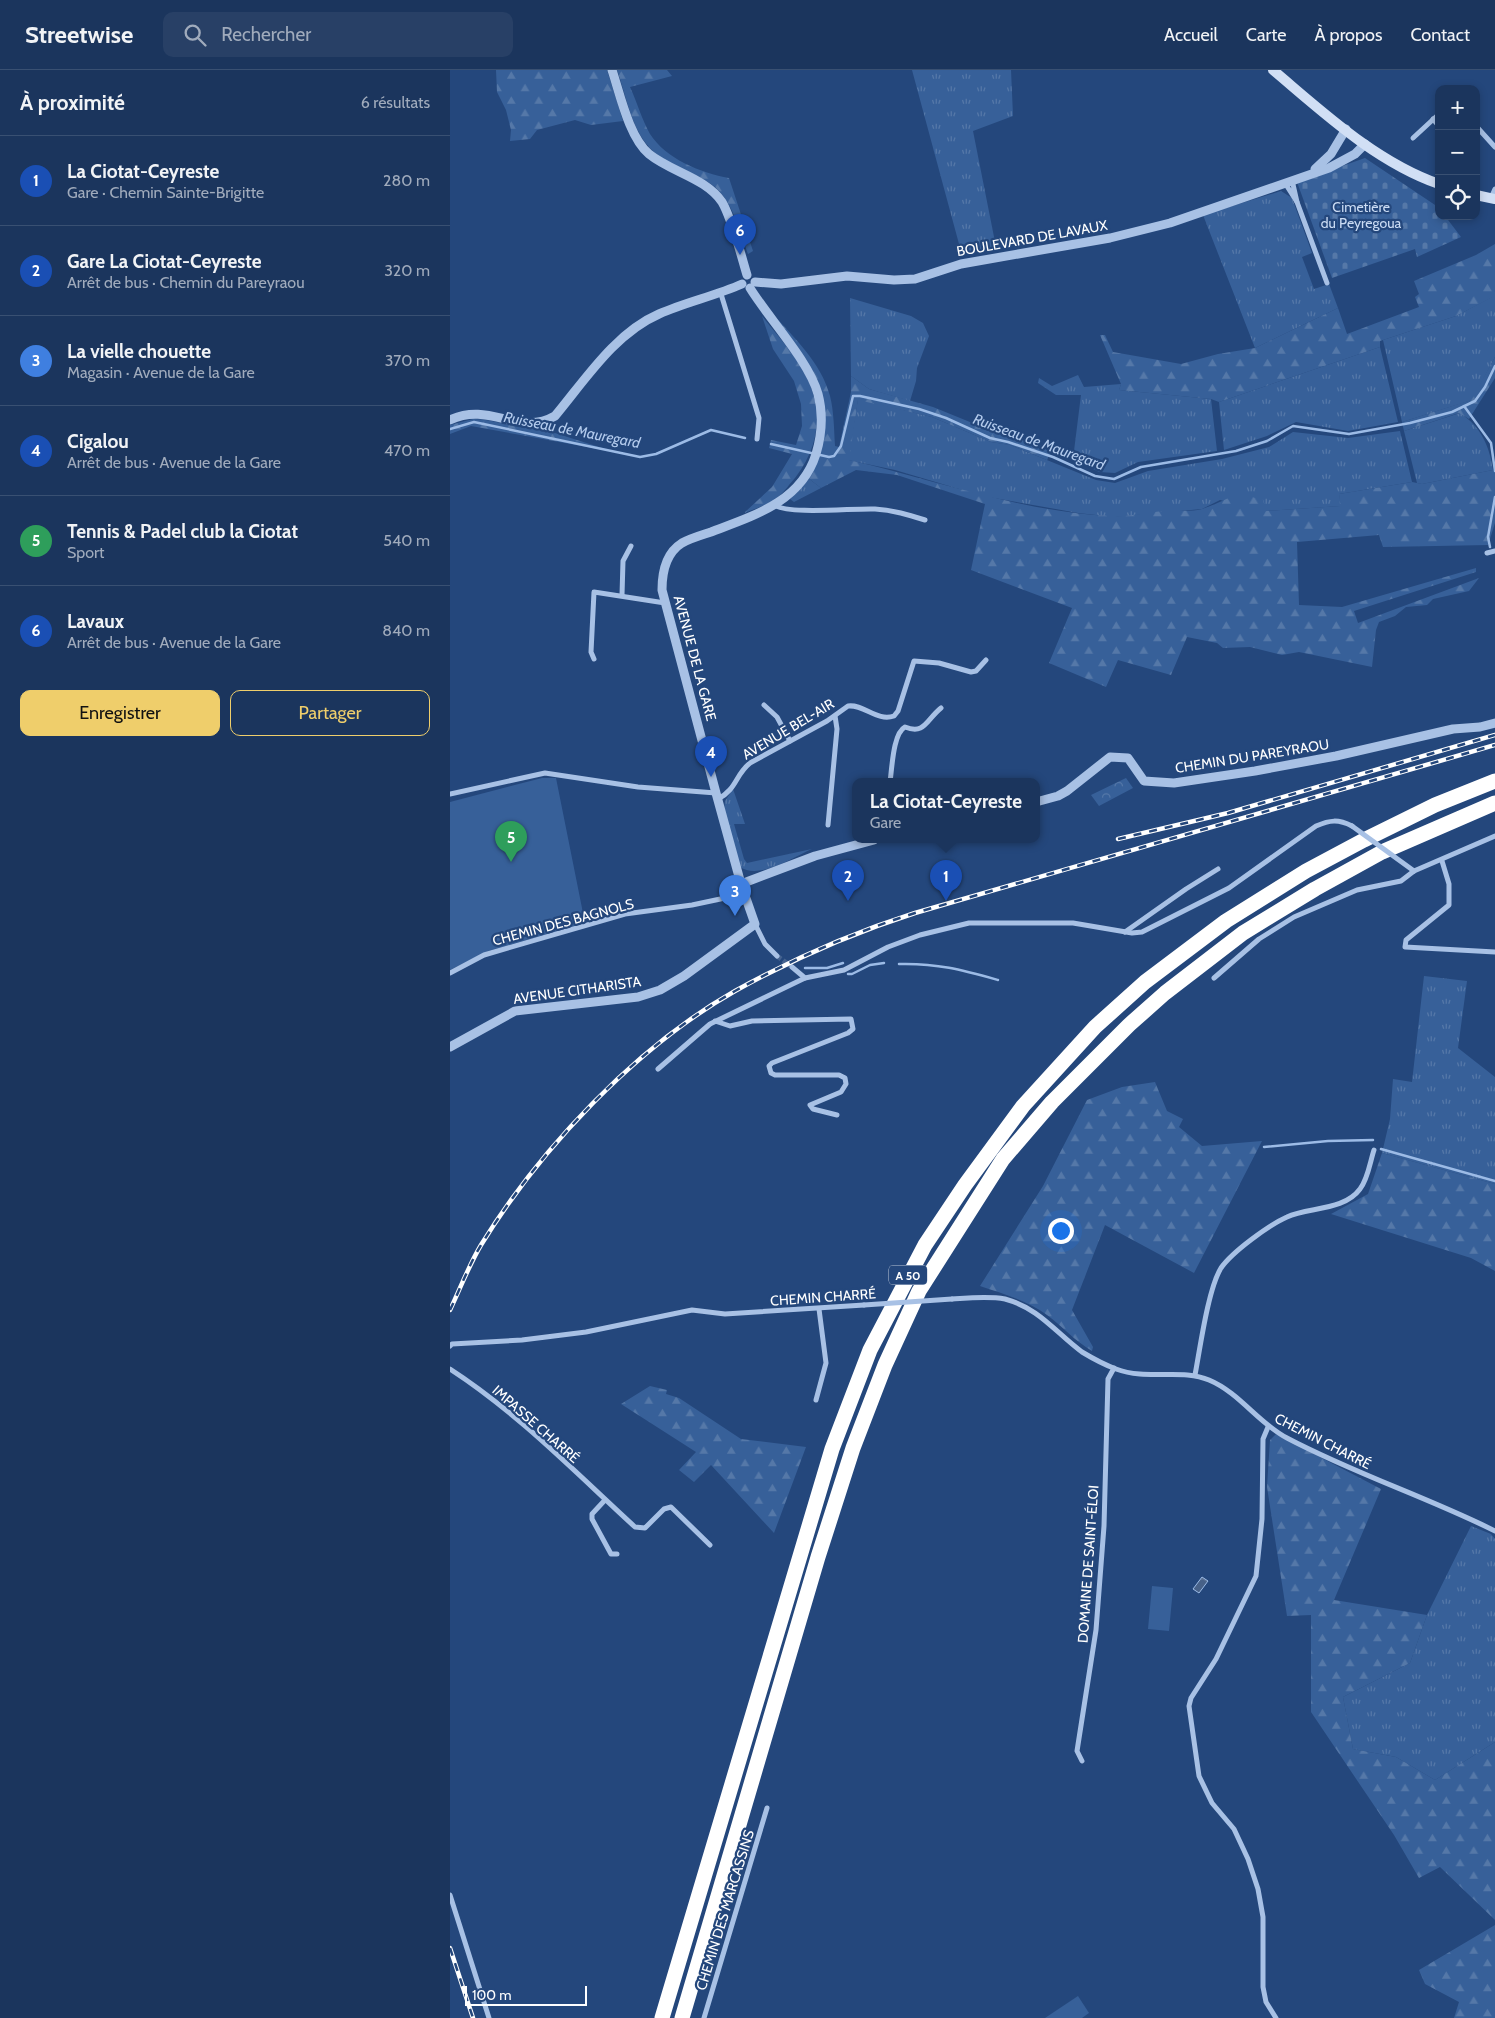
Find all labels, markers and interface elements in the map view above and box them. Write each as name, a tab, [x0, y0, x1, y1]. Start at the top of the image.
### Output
search box	[163, 12, 513, 57]
text: Streetwise	[25, 20, 133, 49]
icon: search	[181, 21, 209, 49]
text: Rechercher	[221, 23, 311, 46]
text: Accueil	[1164, 24, 1218, 46]
text: Carte	[1246, 24, 1286, 46]
text: À propos	[1314, 24, 1382, 46]
text: Contact	[1410, 24, 1470, 46]
map controls	[1435, 85, 1480, 220]
button: +	[1435, 85, 1480, 130]
text: À proximité	[20, 90, 125, 115]
text: 6 résultats	[361, 93, 430, 112]
button: −	[1435, 130, 1480, 175]
text: La Ciotat-Ceyreste	[67, 160, 219, 183]
text: 1	[33, 171, 39, 190]
text: 280 m	[383, 171, 430, 190]
button: locate	[1435, 175, 1480, 220]
text: Gare · Chemin Sainte-Brigitte	[67, 183, 264, 202]
park label: Cimetière du Peyregoua	[1321, 198, 1401, 232]
pin: 6	[724, 214, 756, 255]
street label: BOULEVARD DE LAVAUX	[955, 216, 1110, 260]
text: Gare La Ciotat-Ceyreste	[67, 250, 262, 273]
text: 2	[32, 261, 40, 280]
text: 320 m	[384, 261, 430, 280]
text: Arrêt de bus · Chemin du Pareyraou	[67, 273, 305, 292]
text: La vielle chouette	[67, 340, 211, 363]
text: 3	[32, 351, 40, 370]
text: 370 m	[385, 351, 430, 370]
text: Magasin · Avenue de la Gare	[67, 363, 255, 382]
water label: Ruisseau de Mauregard	[502, 408, 643, 452]
water label: Ruisseau de Mauregard	[971, 410, 1108, 475]
text: Cigalou	[67, 430, 129, 453]
text: 4	[31, 441, 41, 460]
text: 470 m	[384, 441, 430, 460]
text: Arrêt de bus · Avenue de la Gare	[67, 453, 281, 472]
text: Tennis & Padel club la Ciotat	[67, 520, 298, 543]
text: 5	[32, 531, 40, 550]
text: 540 m	[383, 531, 430, 550]
text: Sport	[67, 543, 104, 562]
street label: AVENUE DE LA GARE	[670, 593, 720, 723]
text: Lavaux	[67, 610, 124, 633]
text: 6	[32, 621, 41, 640]
text: 840 m	[382, 621, 430, 640]
text: Arrêt de bus · Avenue de la Gare	[67, 633, 281, 652]
button: Enregistrer	[20, 690, 220, 736]
button: Partager	[230, 690, 430, 736]
street label: AVENUE BEL-AIR	[739, 694, 838, 763]
street label: CHEMIN DU PAREYRAOU	[1174, 735, 1330, 777]
pin: 4	[695, 736, 727, 777]
popup	[852, 778, 1040, 843]
text: La Ciotat-Ceyreste	[870, 790, 1022, 813]
text: Gare	[870, 813, 901, 832]
pin: 5	[495, 821, 527, 862]
pin: 2	[832, 860, 864, 901]
pin: 1	[930, 860, 962, 901]
pin: 3	[719, 875, 751, 916]
street label: CHEMIN DES BAGNOLS	[490, 894, 636, 950]
street label: AVENUE CITHARISTA	[512, 972, 642, 1008]
your location	[1048, 1218, 1074, 1244]
road number: A 50	[889, 1266, 927, 1284]
street label: CHEMIN CHARRÉ	[770, 1284, 877, 1310]
street label: IMPASSE CHARRÉ	[489, 1381, 584, 1467]
street label: CHEMIN CHARRÉ	[1272, 1409, 1374, 1473]
street label: DOMAINE DE SAINT-ÉLOI	[1074, 1484, 1102, 1644]
street label: CHEMIN DES MARCASSINS	[692, 1827, 758, 1993]
scale bar	[465, 1983, 588, 2006]
text: 100 m	[472, 1986, 512, 2004]

